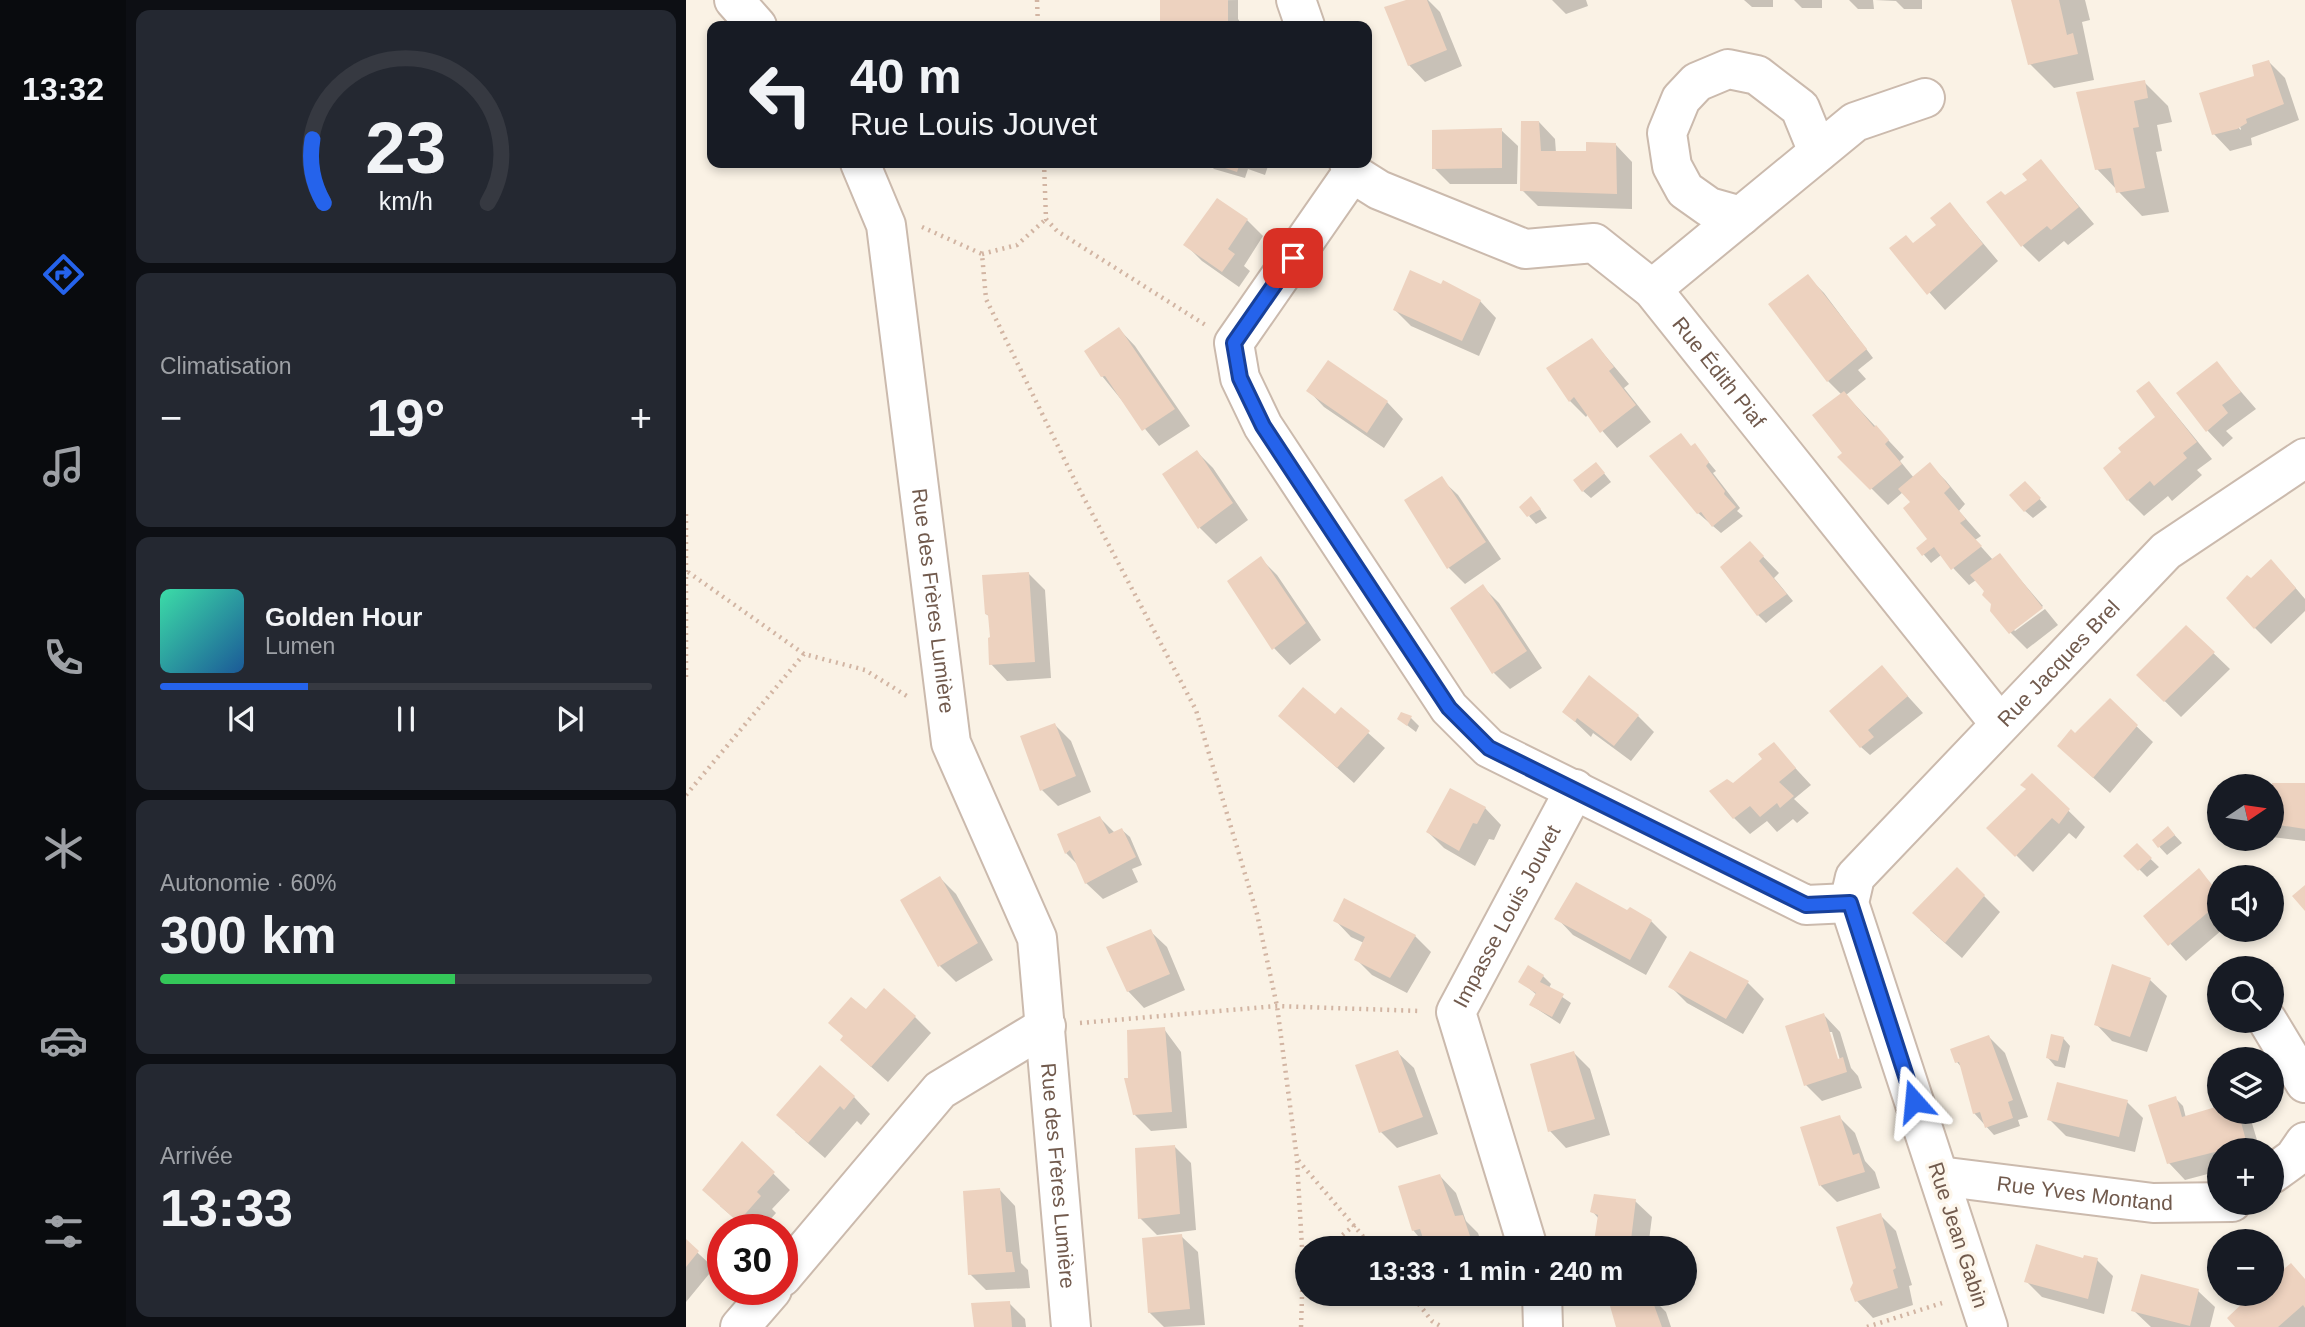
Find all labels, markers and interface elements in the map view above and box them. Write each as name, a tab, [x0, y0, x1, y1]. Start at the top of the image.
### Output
icon: left	[735, 49, 826, 140]
text: 40 m	[850, 49, 962, 103]
text: 13:32	[22, 71, 104, 107]
text: Rue Louis Jouvet	[850, 106, 1097, 142]
text: 23	[366, 107, 446, 188]
text: km/h	[379, 187, 433, 215]
pin	[1263, 228, 1323, 288]
icon: arrive	[1274, 239, 1312, 277]
icon: directions	[39, 250, 88, 299]
street label: Rue Édith Piaf	[1668, 313, 1770, 432]
text: Climatisation	[160, 353, 292, 379]
text: 19°	[367, 389, 445, 447]
text: −	[160, 397, 182, 439]
text: +	[630, 397, 652, 439]
icon: music	[39, 442, 88, 491]
street label: Rue des Frères Lumière	[908, 487, 959, 715]
street label: Rue Jacques Brel	[1993, 595, 2124, 731]
text: Golden Hour	[265, 602, 422, 632]
icon: phone	[39, 633, 88, 682]
text: Lumen	[265, 633, 335, 659]
icon: previous	[223, 700, 261, 738]
icon: pause	[387, 700, 425, 738]
icon: next	[551, 700, 589, 738]
north arrow	[2207, 774, 2284, 850]
map controls	[2207, 774, 2284, 1306]
street label: Impasse Louis Jouvet	[1449, 821, 1565, 1011]
icon: climate	[39, 824, 88, 873]
button: sound	[2207, 865, 2284, 942]
text: Autonomie · 60%	[160, 870, 336, 896]
text: 300 km	[160, 906, 336, 964]
button: search	[2207, 956, 2284, 1033]
icon: car	[39, 1016, 88, 1065]
button: layers	[2207, 1047, 2284, 1124]
street label: Rue des Frères Lumière	[1037, 1062, 1080, 1289]
position arrow	[1877, 1064, 1951, 1138]
button: +	[2207, 1138, 2284, 1215]
text: Arrivée	[160, 1143, 233, 1169]
street label: Rue Jean Gabin	[1924, 1159, 1993, 1311]
street label: Rue Yves Montand	[1996, 1171, 2173, 1214]
text: 13:33	[160, 1179, 293, 1237]
icon: filters	[39, 1207, 88, 1256]
speed limit sign: 30	[707, 1214, 798, 1305]
button: −	[2207, 1229, 2284, 1306]
text: 13:33 · 1 min · 240 m	[1369, 1256, 1623, 1286]

